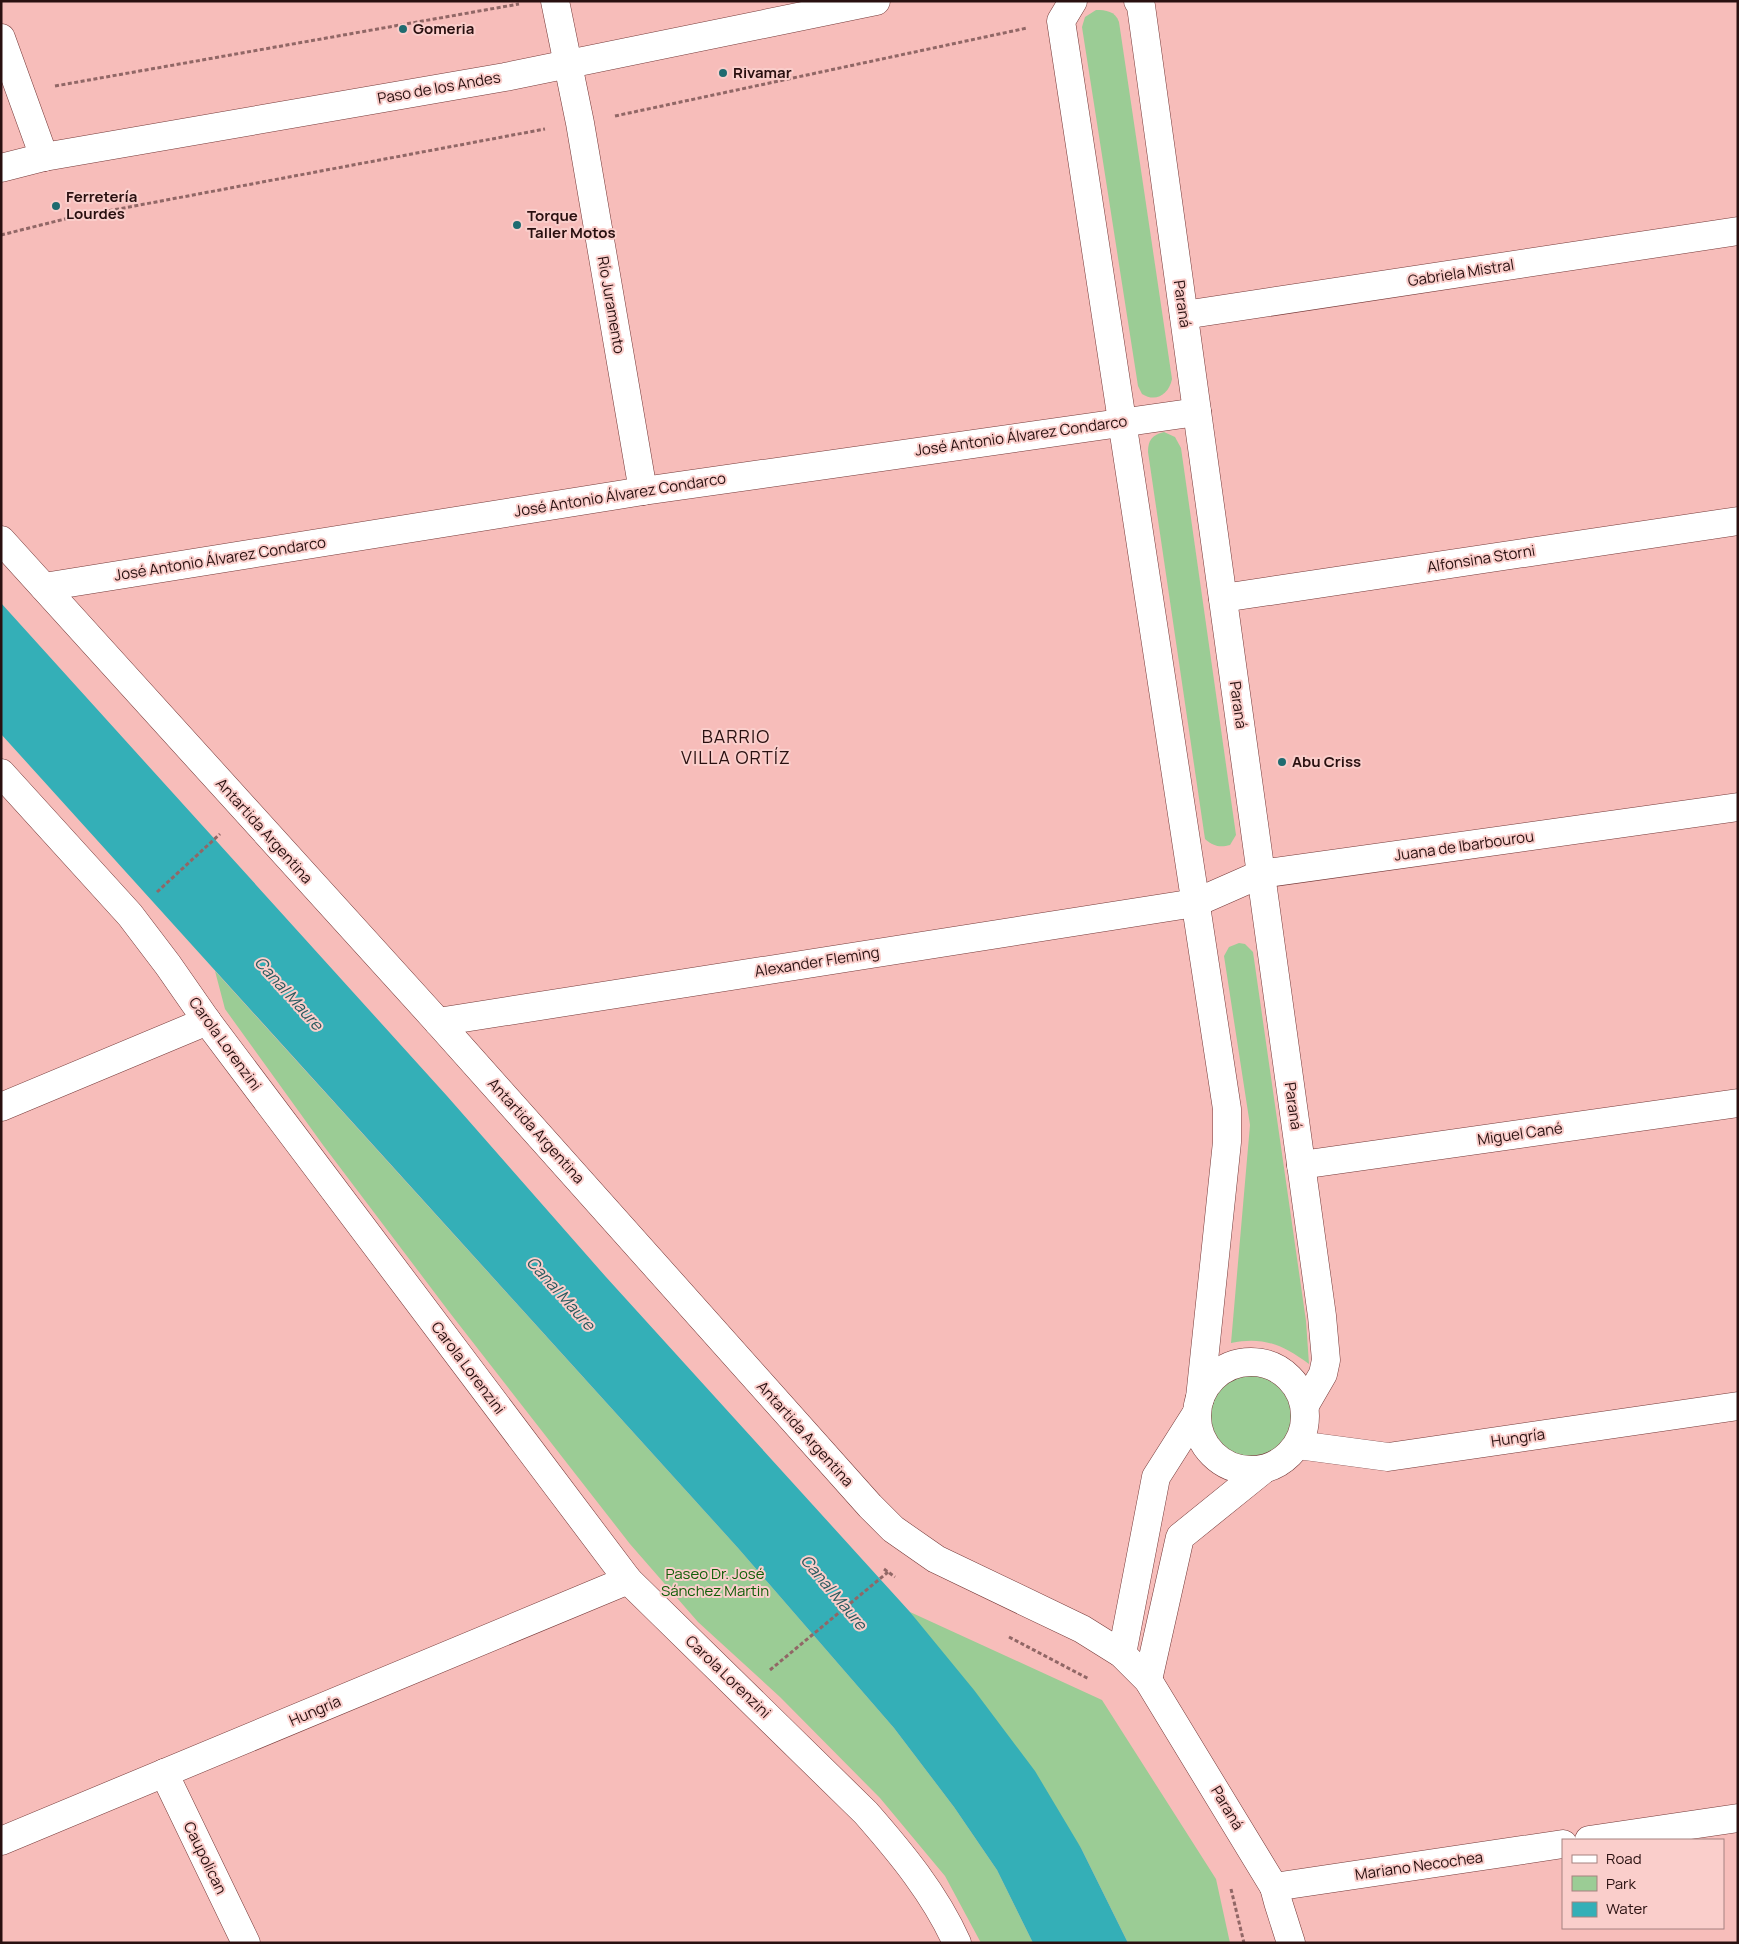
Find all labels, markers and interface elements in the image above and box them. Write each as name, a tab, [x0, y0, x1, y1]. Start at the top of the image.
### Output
place label: Gomeria	[413, 18, 474, 39]
marker: Gomeria	[397, 23, 409, 35]
place label: Rivamar	[733, 62, 792, 83]
street label: Paso de los Andes	[376, 66, 502, 109]
marker: Rivamar	[717, 67, 729, 79]
place label: Ferretería Lourdes	[66, 186, 137, 224]
marker: Ferretería Lourdes	[50, 200, 62, 212]
place label: Torque Taller Motos	[527, 205, 616, 243]
marker: Torque Taller Motos	[511, 219, 523, 231]
street label: Río Juramento	[593, 254, 630, 356]
street label: Gabriela Mistral	[1406, 254, 1516, 291]
street label: Paraná	[1169, 279, 1196, 329]
street label: José Antonio Álvarez Condarco	[913, 410, 1128, 461]
street label: José Antonio Álvarez Condarco	[513, 467, 727, 522]
street label: José Antonio Álvarez Condarco	[113, 531, 327, 586]
street label: Alfonsina Storni	[1425, 540, 1536, 577]
street label: Paraná	[1225, 680, 1252, 730]
district label: BARRIO VILLA ORTÍZ	[681, 724, 791, 769]
place label: Abu Criss	[1292, 751, 1361, 772]
marker: Abu Criss	[1276, 756, 1288, 768]
street label: Antartida Argentina	[211, 773, 318, 888]
street label: Juana de Ibarbourou	[1393, 825, 1535, 866]
street label: Alexander Fleming	[753, 941, 881, 982]
water label: Canal Maure	[250, 951, 329, 1036]
street label: Carola Lorenzini	[184, 993, 267, 1095]
street label: Antartida Argentina	[483, 1073, 590, 1188]
street label: Paraná	[1280, 1081, 1307, 1131]
street label: Miguel Cané	[1476, 1117, 1564, 1150]
water label: Canal Maure	[522, 1251, 601, 1336]
street label: Carola Lorenzini	[427, 1317, 510, 1418]
street label: Antartida Argentina	[752, 1376, 859, 1491]
street label: Hungría	[1490, 1423, 1546, 1452]
water label: Canal Maure	[796, 1550, 873, 1636]
park label: Paseo Dr. José Sánchez Martin	[661, 1563, 769, 1601]
street label: Carola Lorenzini	[681, 1630, 776, 1723]
street label: Hungría	[286, 1690, 344, 1731]
street label: Paraná	[1206, 1782, 1249, 1834]
street label: Caupolican	[179, 1818, 232, 1898]
legend	[1562, 1839, 1724, 1929]
street label: Mariano Necochea	[1354, 1846, 1484, 1885]
text: Road	[1606, 1848, 1642, 1869]
text: Park	[1606, 1873, 1636, 1894]
text: Water	[1606, 1898, 1648, 1919]

